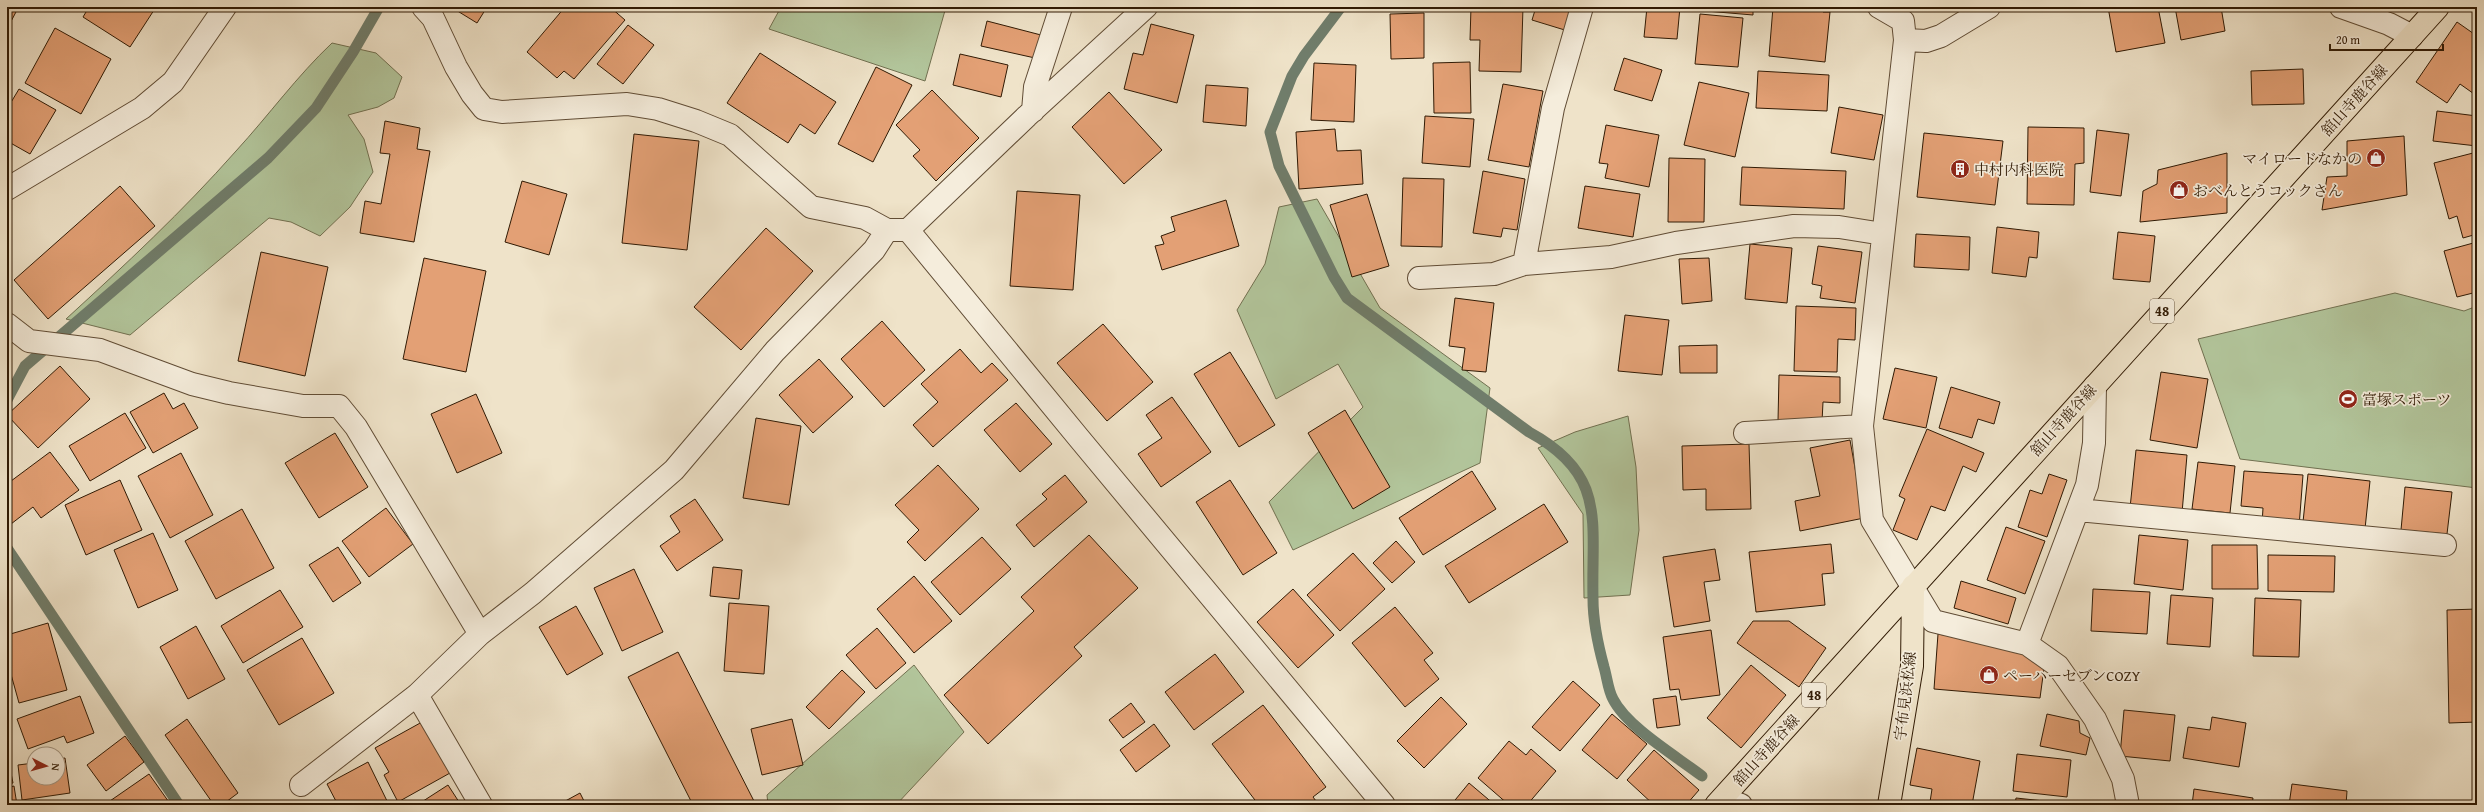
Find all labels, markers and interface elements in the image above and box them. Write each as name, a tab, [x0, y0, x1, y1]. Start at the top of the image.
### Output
scale bar	[2330, 26, 2443, 52]
text: 20 m	[2336, 31, 2360, 48]
street label: 舘山寺鹿谷線	[2316, 60, 2392, 140]
shop icon: マイロードなかの	[2365, 147, 2387, 169]
place label: マイロードなかの	[2242, 148, 2362, 169]
building icon: 中村内科医院	[1949, 158, 1971, 180]
place label: 中村内科医院	[1974, 159, 2064, 180]
shop icon: おべんとうコックさん	[2168, 179, 2190, 201]
place label: おべんとうコックさん	[2193, 180, 2343, 201]
road number: 48	[2150, 299, 2174, 323]
street label: 舘山寺鹿谷線	[2025, 380, 2101, 460]
sports icon: 富塚スポーツ	[2337, 388, 2359, 410]
place label: 富塚スポーツ	[2362, 389, 2451, 410]
street label: 宇布見浜松線	[1889, 650, 1921, 742]
shop icon: ペーハーセブンCOZY	[1978, 664, 2000, 686]
place label: ペーハーセブンCOZY	[2003, 665, 2141, 686]
road number: 48	[1802, 683, 1826, 707]
street label: 舘山寺鹿谷線	[1728, 710, 1804, 790]
north arrow	[26, 746, 66, 786]
text: N	[48, 763, 64, 772]

